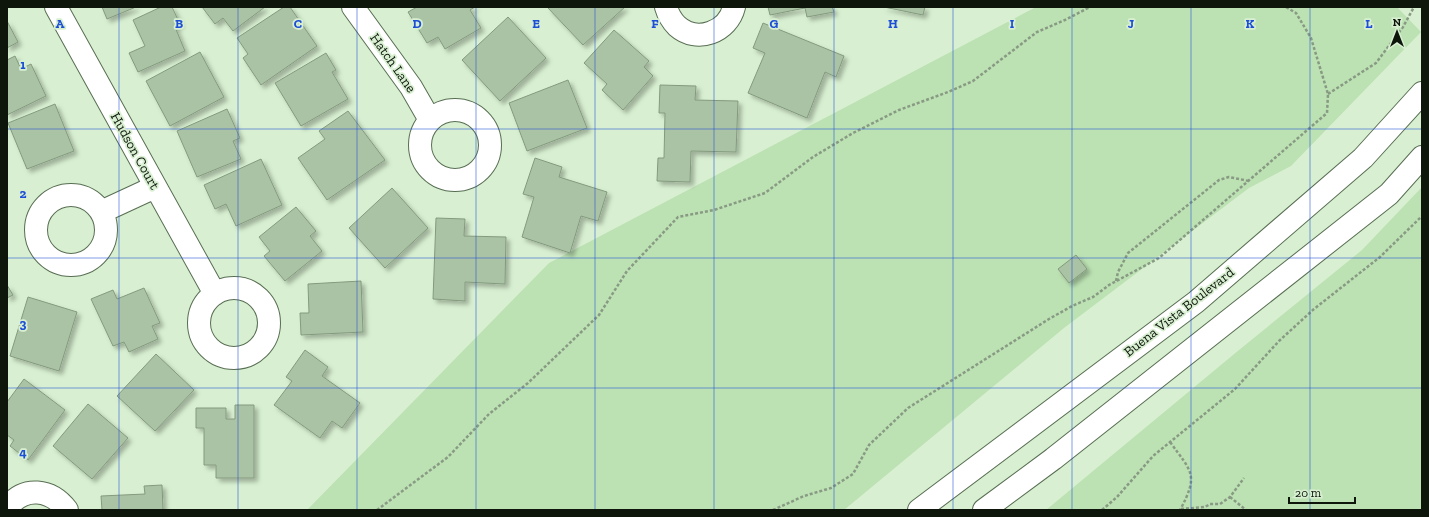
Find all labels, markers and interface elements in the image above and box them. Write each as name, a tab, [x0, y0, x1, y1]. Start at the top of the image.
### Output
north arrow	[1377, 12, 1417, 52]
text: A	[56, 16, 65, 31]
text: B	[175, 16, 183, 31]
text: C	[294, 16, 302, 31]
text: D	[412, 16, 422, 31]
text: E	[532, 16, 540, 31]
text: F	[651, 16, 659, 31]
text: G	[770, 16, 779, 31]
text: H	[888, 16, 898, 31]
text: I	[1010, 16, 1015, 31]
text: J	[1128, 16, 1134, 31]
text: K	[1246, 16, 1255, 31]
text: L	[1365, 16, 1373, 31]
text: N	[1393, 16, 1402, 29]
street label: Hatch Lane	[366, 30, 420, 96]
text: 1	[20, 57, 26, 72]
street label: Hudson Court	[107, 109, 164, 193]
text: 2	[20, 186, 27, 201]
street label: Buena Vista Boulevard	[1120, 263, 1238, 360]
text: 3	[20, 316, 27, 331]
text: 4	[19, 445, 27, 460]
scale bar	[1289, 479, 1355, 505]
text: 20 m	[1295, 486, 1322, 500]

